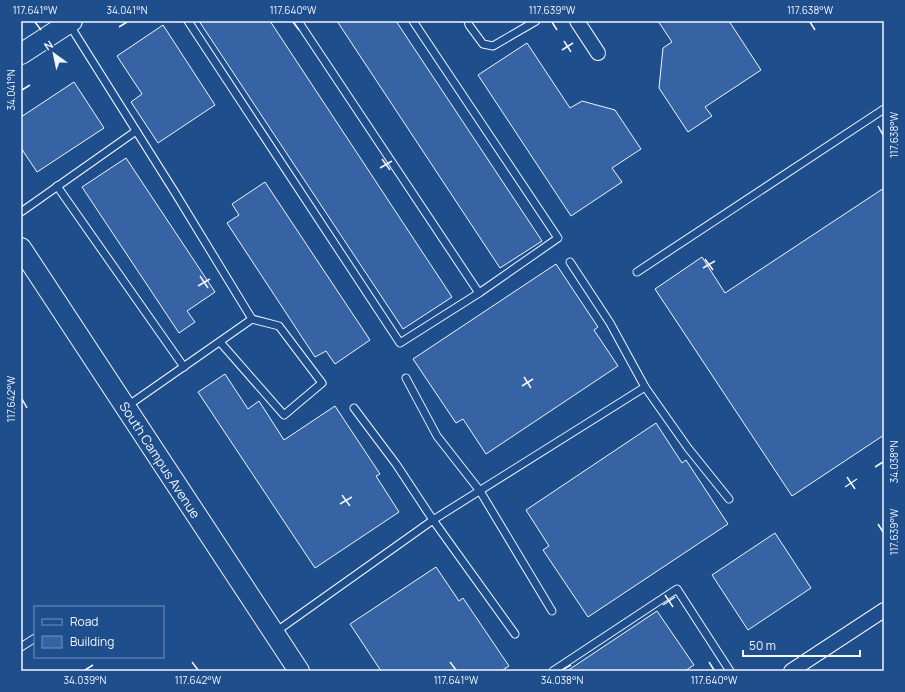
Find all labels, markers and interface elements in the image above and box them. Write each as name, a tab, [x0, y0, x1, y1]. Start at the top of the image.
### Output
text: 117.641°W	[13, 3, 58, 17]
text: 34.041°N	[106, 3, 148, 17]
text: 117.640°W	[270, 3, 317, 17]
text: 117.639°W	[529, 3, 576, 17]
text: 117.638°W	[787, 3, 834, 17]
north arrow	[34, 34, 74, 74]
text: N	[41, 37, 56, 54]
text: 34.041°N	[4, 69, 18, 111]
text: 117.638°W	[887, 111, 901, 158]
text: 117.642°W	[4, 375, 18, 422]
street label: South Campus Avenue	[115, 398, 205, 522]
text: 34.038°N	[887, 441, 901, 483]
text: 117.639°W	[887, 508, 901, 555]
legend	[34, 606, 164, 658]
text: Road	[70, 613, 98, 630]
scale bar	[743, 632, 860, 658]
text: Building	[70, 633, 114, 650]
text: 50 m	[749, 637, 776, 654]
text: 34.039°N	[64, 673, 107, 687]
text: 117.642°W	[175, 673, 222, 687]
text: 117.641°W	[434, 673, 479, 687]
text: 34.038°N	[541, 673, 583, 687]
text: 117.640°W	[691, 673, 738, 687]

